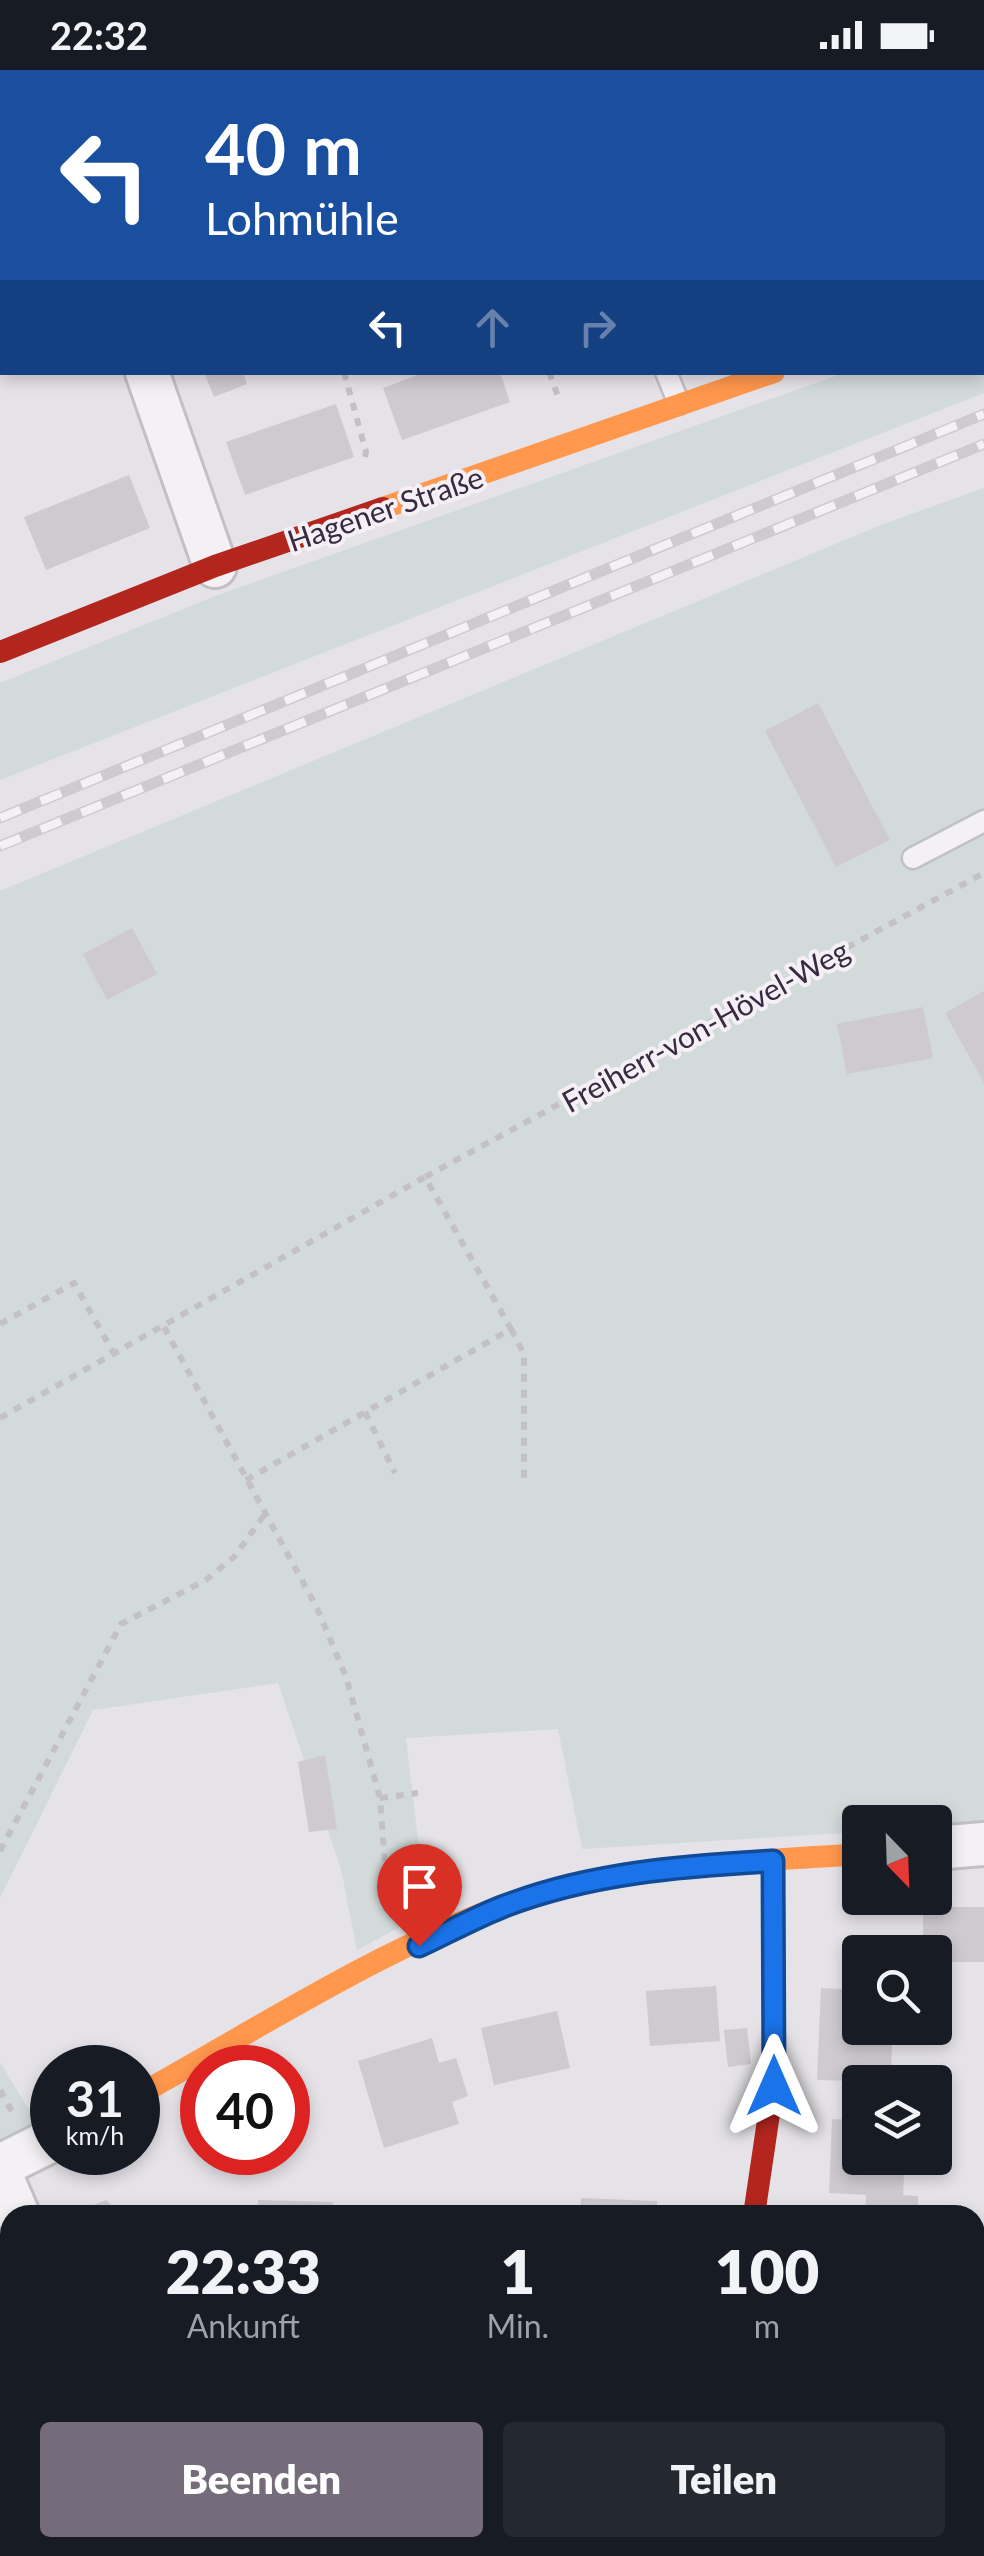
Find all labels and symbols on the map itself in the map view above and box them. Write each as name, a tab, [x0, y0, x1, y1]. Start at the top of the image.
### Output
street label: Hagener Straße	[283, 458, 487, 558]
street label: Freiherr-von-Hövel-Weg	[555, 931, 855, 1119]
north arrow	[842, 1805, 952, 1915]
pin	[377, 1844, 462, 1947]
position arrow	[722, 2034, 826, 2138]
speed limit sign: 40	[180, 2045, 310, 2175]

